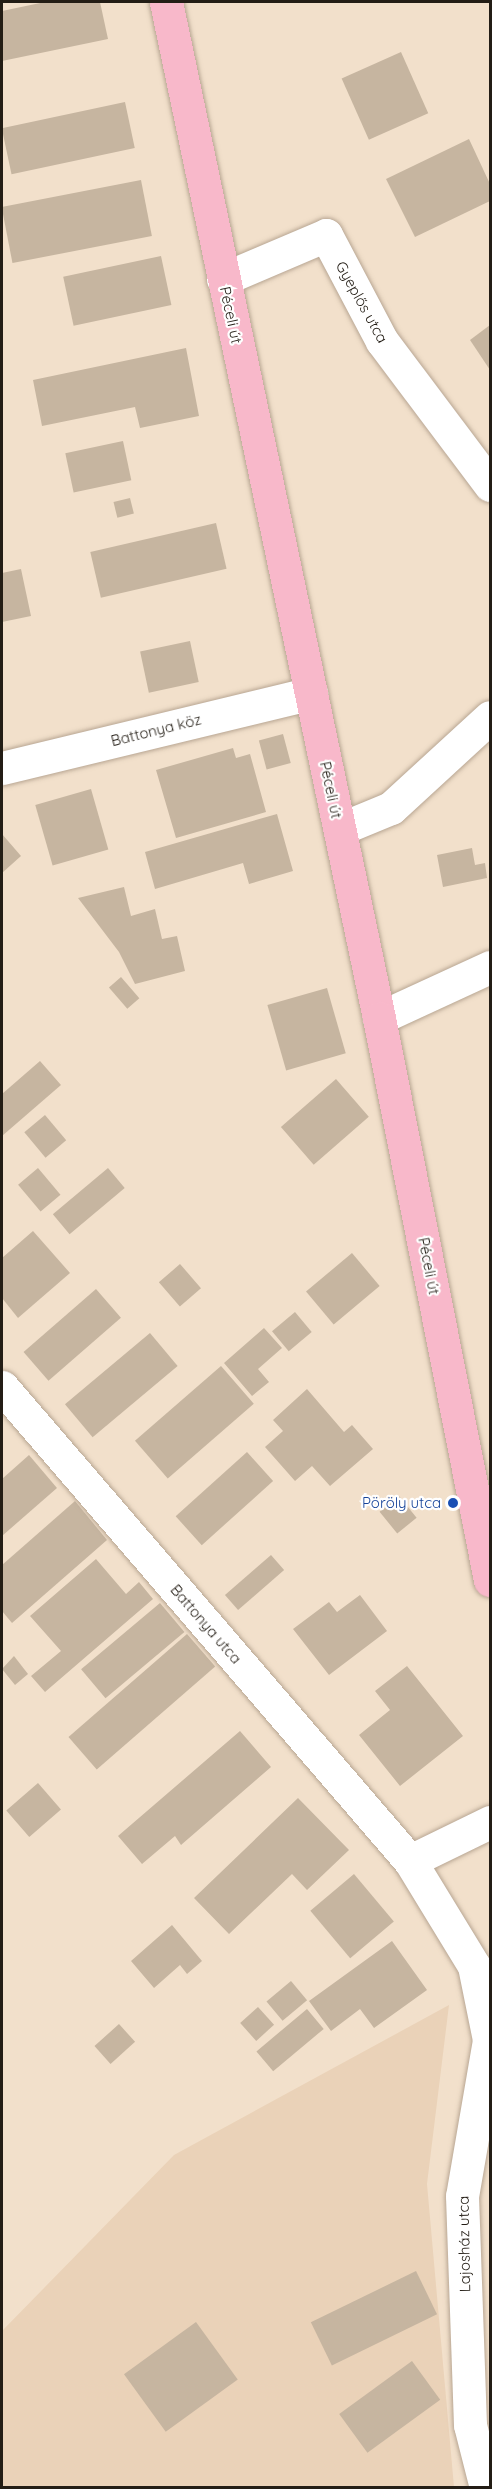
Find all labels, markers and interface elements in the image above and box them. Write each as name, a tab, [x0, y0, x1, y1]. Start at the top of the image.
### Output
street label: Gyeplős utca	[332, 258, 392, 346]
street label: Péceli út	[216, 285, 246, 345]
street label: Battonya köz	[109, 710, 203, 750]
street label: Péceli út	[316, 760, 346, 820]
street label: Péceli út	[415, 1236, 443, 1296]
place label: Pöröly utca	[362, 1494, 441, 1512]
marker: Pöröly utca	[446, 1496, 460, 1510]
street label: Battonya utca	[167, 1581, 245, 1667]
street label: Lajosház utca	[454, 2196, 474, 2292]

